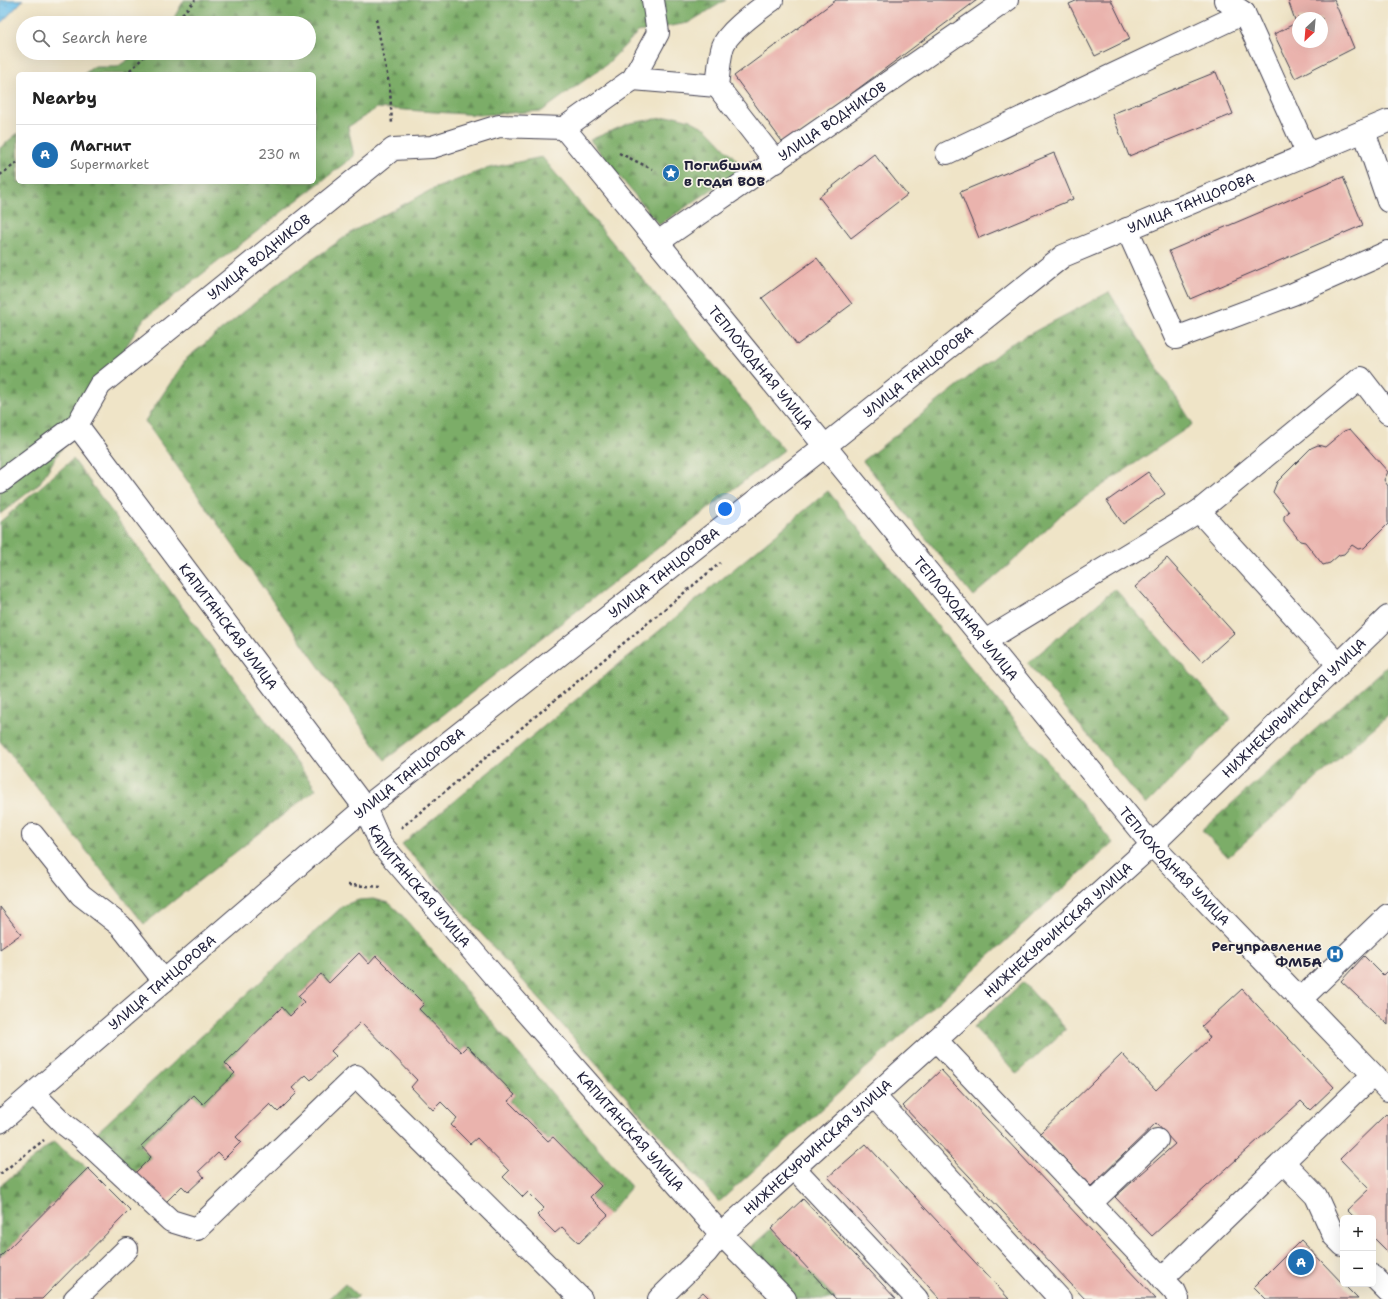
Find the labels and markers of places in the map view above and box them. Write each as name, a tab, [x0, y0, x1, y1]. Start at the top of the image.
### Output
place label: Погибшим в годы ВОВ	[684, 156, 765, 190]
place icon: Погибшим в годы ВОВ	[661, 163, 681, 183]
place label: Регуправление ФМБА	[1211, 937, 1322, 971]
hospital icon: Регуправление ФМБА	[1325, 944, 1345, 964]
pin: A	[1288, 1247, 1314, 1277]

